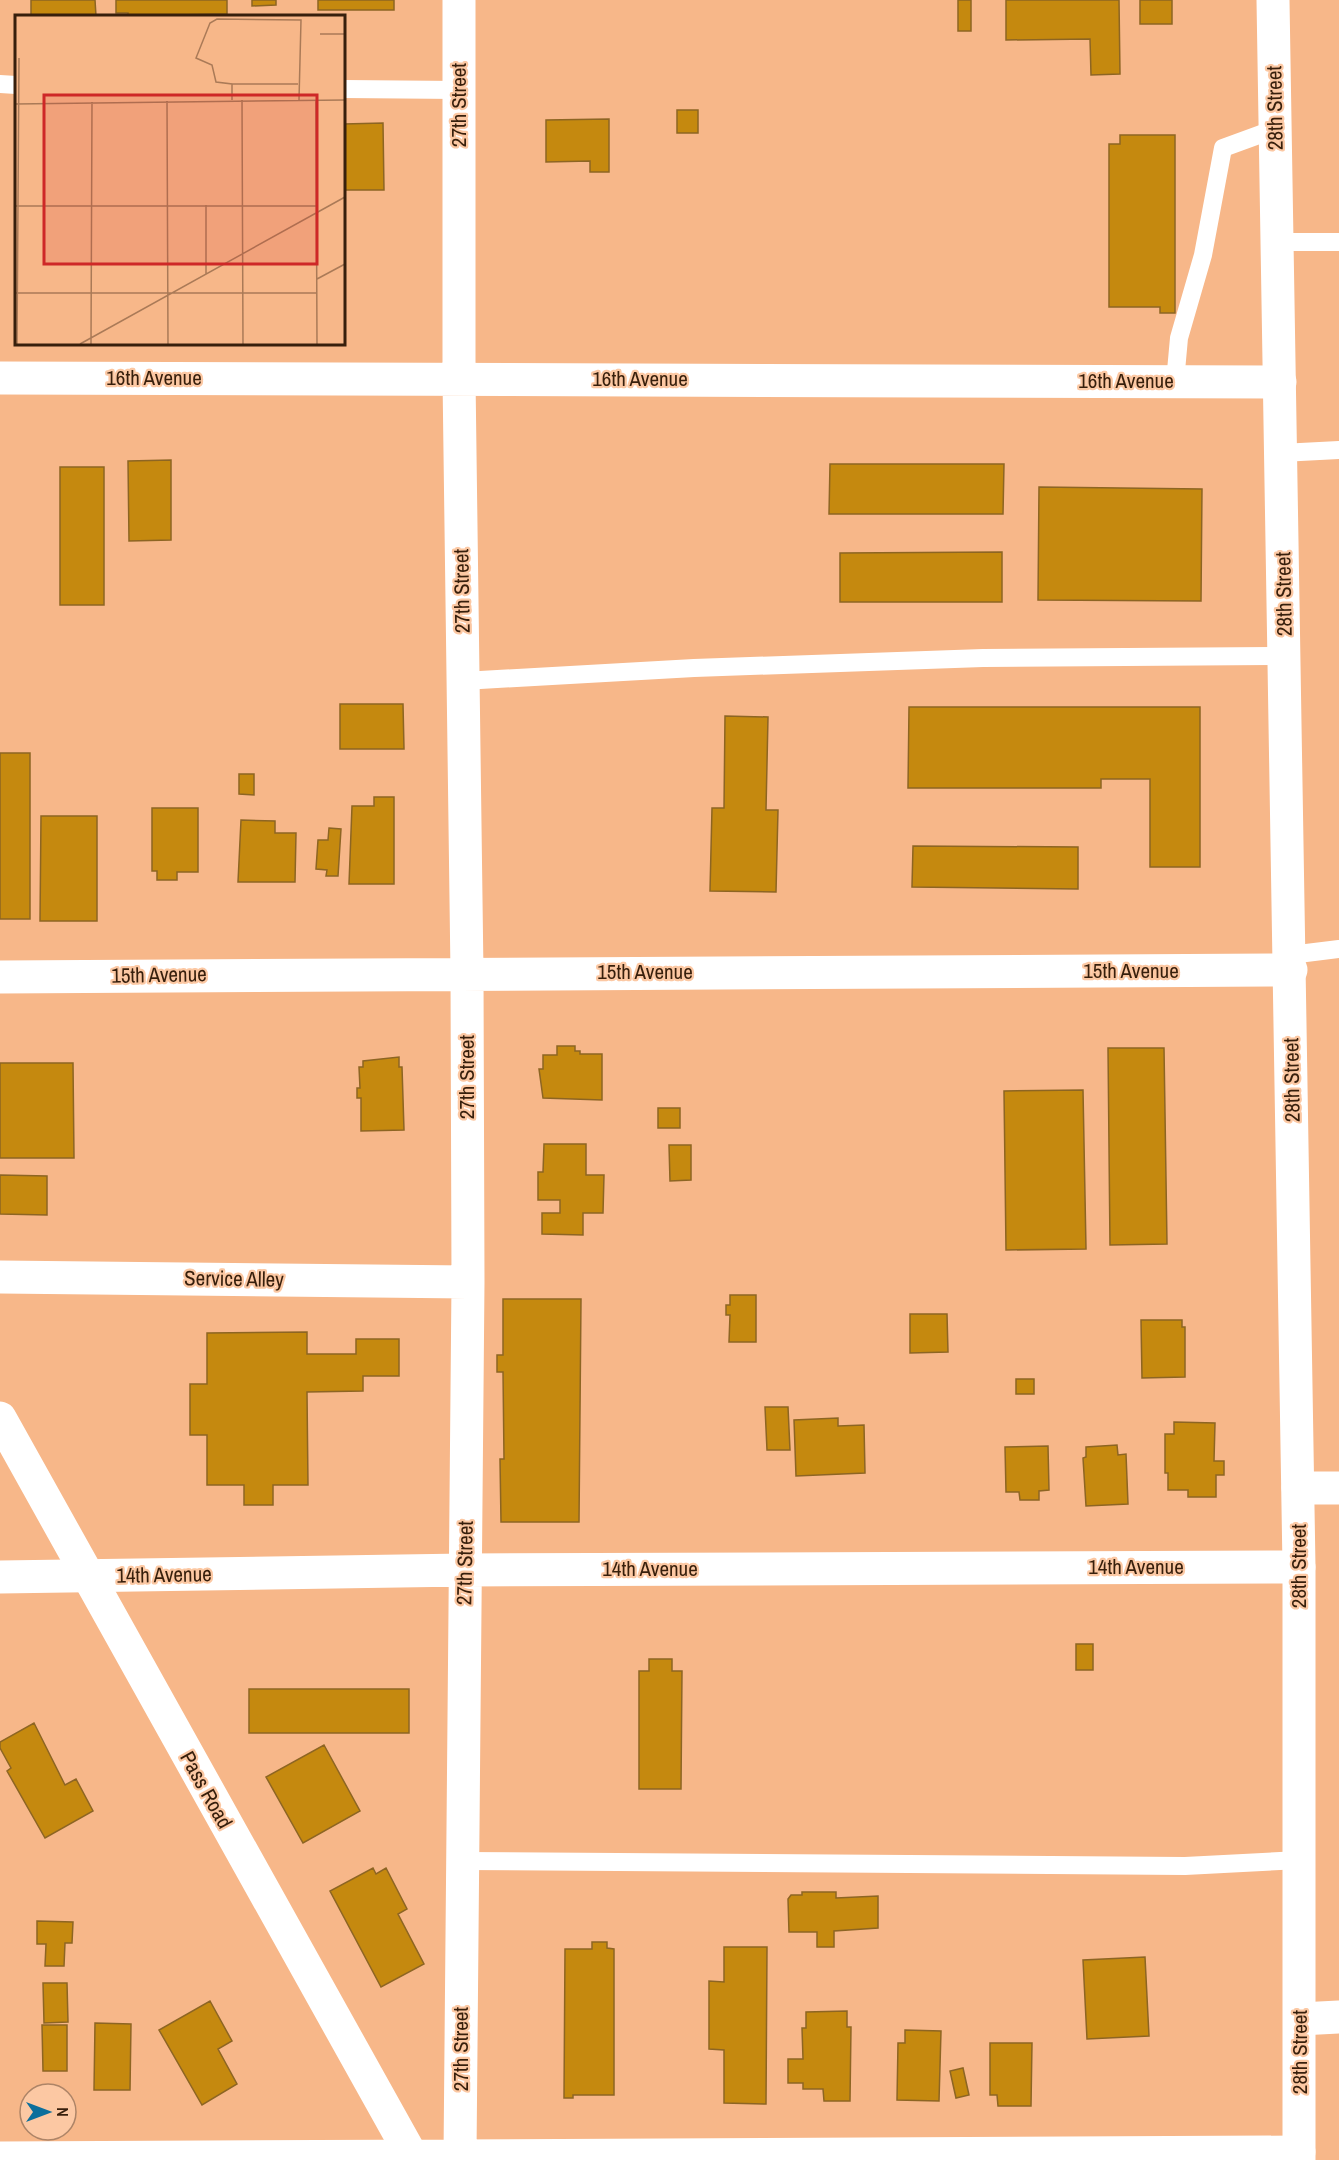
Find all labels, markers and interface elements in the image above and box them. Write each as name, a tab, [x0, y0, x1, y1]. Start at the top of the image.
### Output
inset map	[15, 15, 345, 345]
street label: 27th Street	[444, 63, 473, 147]
street label: 28th Street	[1259, 65, 1290, 150]
street label: 16th Avenue	[106, 363, 202, 392]
street label: 16th Avenue	[592, 364, 688, 393]
street label: 16th Avenue	[1078, 366, 1174, 395]
street label: 27th Street	[446, 548, 477, 633]
street label: 28th Street	[1268, 551, 1299, 636]
street label: 15th Avenue	[1083, 956, 1179, 985]
street label: 15th Avenue	[597, 957, 693, 986]
street label: 15th Avenue	[111, 959, 207, 990]
street label: 27th Street	[452, 1035, 481, 1119]
street label: 28th Street	[1276, 1037, 1307, 1122]
street label: Service Alley	[184, 1263, 284, 1294]
street label: 27th Street	[449, 1520, 480, 1605]
street label: 28th Street	[1284, 1524, 1313, 1608]
street label: 14th Avenue	[1088, 1552, 1184, 1581]
street label: 14th Avenue	[602, 1554, 698, 1583]
street label: 14th Avenue	[116, 1559, 212, 1590]
street label: Pass Road	[173, 1746, 240, 1834]
street label: 27th Street	[446, 2007, 475, 2091]
street label: 28th Street	[1285, 2010, 1314, 2094]
north arrow	[18, 2082, 78, 2142]
text: N	[52, 2107, 74, 2117]

